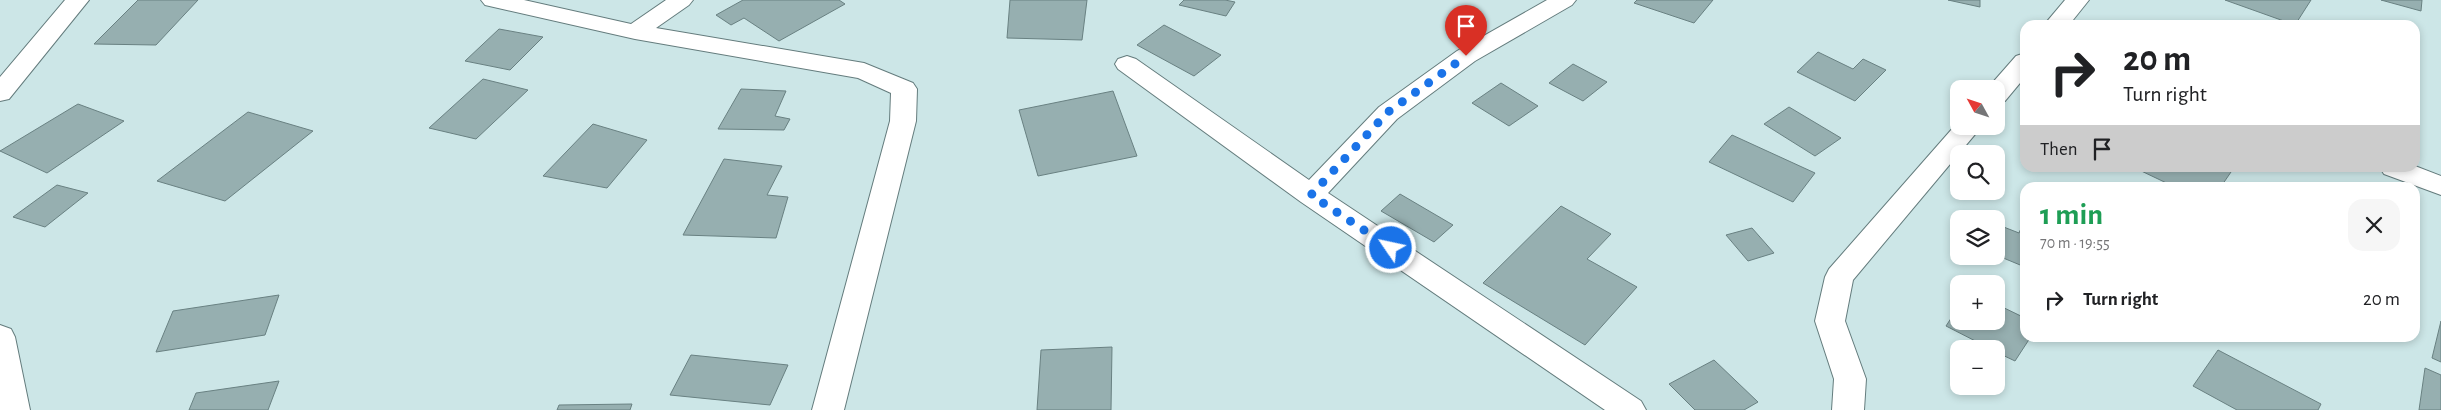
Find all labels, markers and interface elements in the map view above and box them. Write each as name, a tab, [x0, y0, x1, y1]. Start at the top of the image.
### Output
pin	[1445, 5, 1487, 56]
icon: arrive	[1452, 12, 1480, 40]
icon: right	[2040, 40, 2105, 105]
text: 20 m	[2123, 42, 2191, 77]
north arrow	[1950, 80, 2005, 135]
map controls	[1950, 80, 2005, 395]
text: Turn right	[2123, 83, 2207, 105]
icon: arrive	[2088, 135, 2116, 163]
text: Then	[2040, 140, 2078, 159]
button: search	[1950, 145, 2005, 200]
button: close	[2348, 199, 2400, 251]
text: 1 min	[2040, 200, 2103, 230]
button: layers	[1950, 210, 2005, 265]
position arrow	[1364, 221, 1416, 273]
text: 70 m · 19:55	[2040, 235, 2110, 251]
button: +	[1950, 275, 2005, 330]
icon: right	[2040, 286, 2068, 314]
text: Turn right	[2083, 290, 2158, 309]
text: 20 m	[2363, 290, 2400, 309]
button: −	[1950, 340, 2005, 395]

